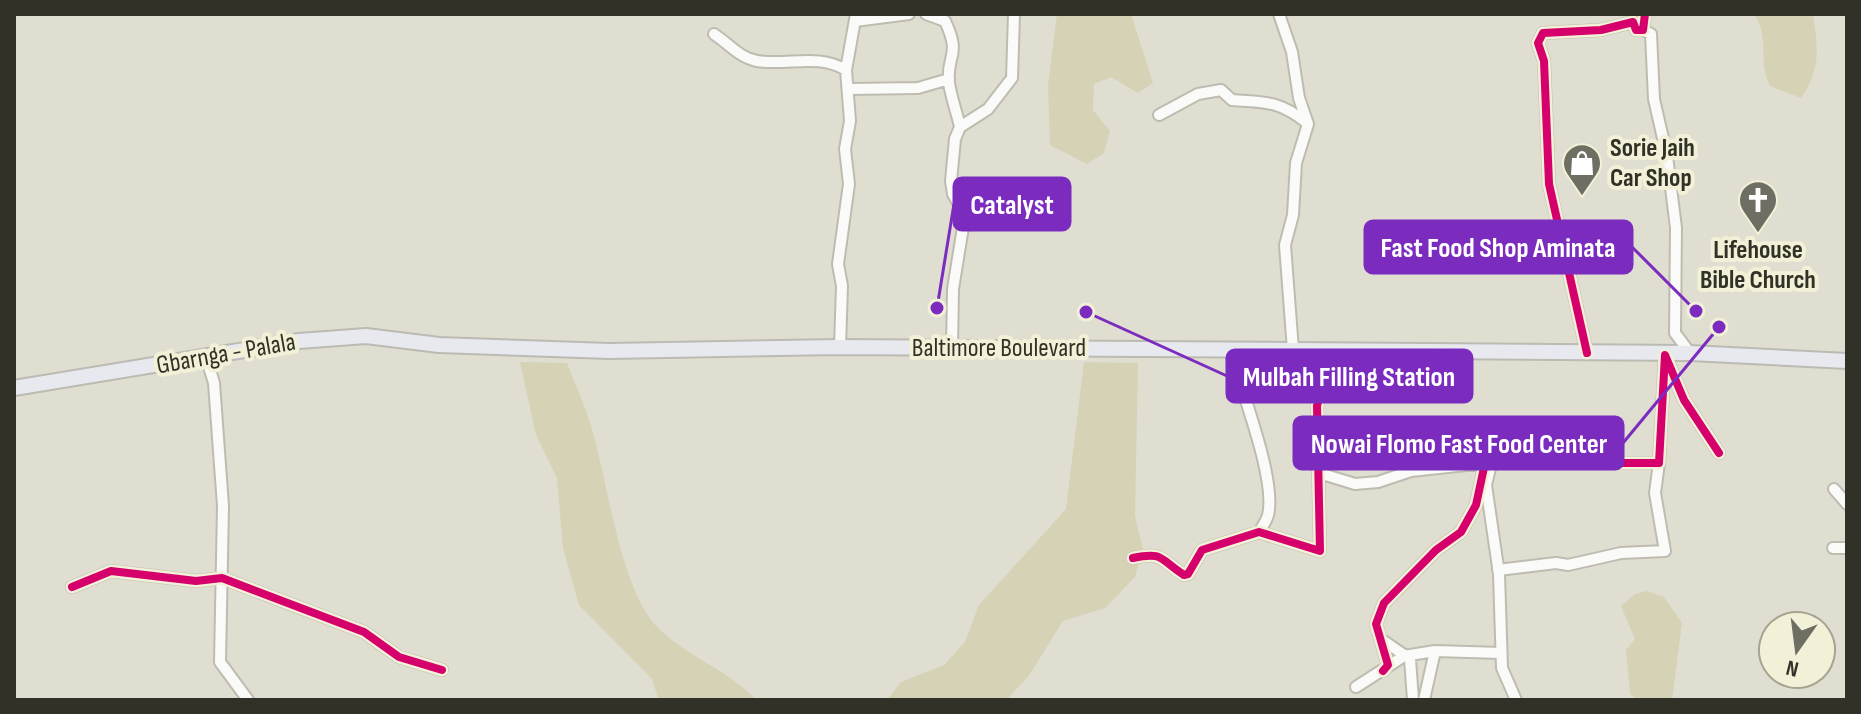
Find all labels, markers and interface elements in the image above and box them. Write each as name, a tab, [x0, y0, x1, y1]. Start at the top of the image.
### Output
place label: Sorie Jaih Car Shop	[1610, 133, 1695, 194]
shop icon: Sorie Jaih Car Shop	[1561, 142, 1603, 197]
callout: Catalyst	[954, 178, 1070, 230]
church icon: Lifehouse Bible Church	[1737, 179, 1779, 234]
text: Catalyst	[970, 189, 1054, 222]
callout: Fast Food Shop Aminata	[1365, 221, 1632, 273]
text: Fast Food Shop Aminata	[1381, 232, 1615, 265]
place label: Lifehouse Bible Church	[1700, 235, 1816, 296]
street label: Gbarnga - Palala	[154, 327, 298, 381]
street label: Baltimore Boulevard	[912, 333, 1086, 364]
callout: Mulbah Filling Station	[1227, 350, 1472, 402]
text: Mulbah Filling Station	[1243, 361, 1455, 394]
callout: Nowai Flomo Fast Food Center	[1294, 417, 1623, 469]
text: Nowai Flomo Fast Food Center	[1311, 428, 1608, 461]
north arrow	[1757, 610, 1837, 690]
text: N	[1784, 653, 1801, 682]

